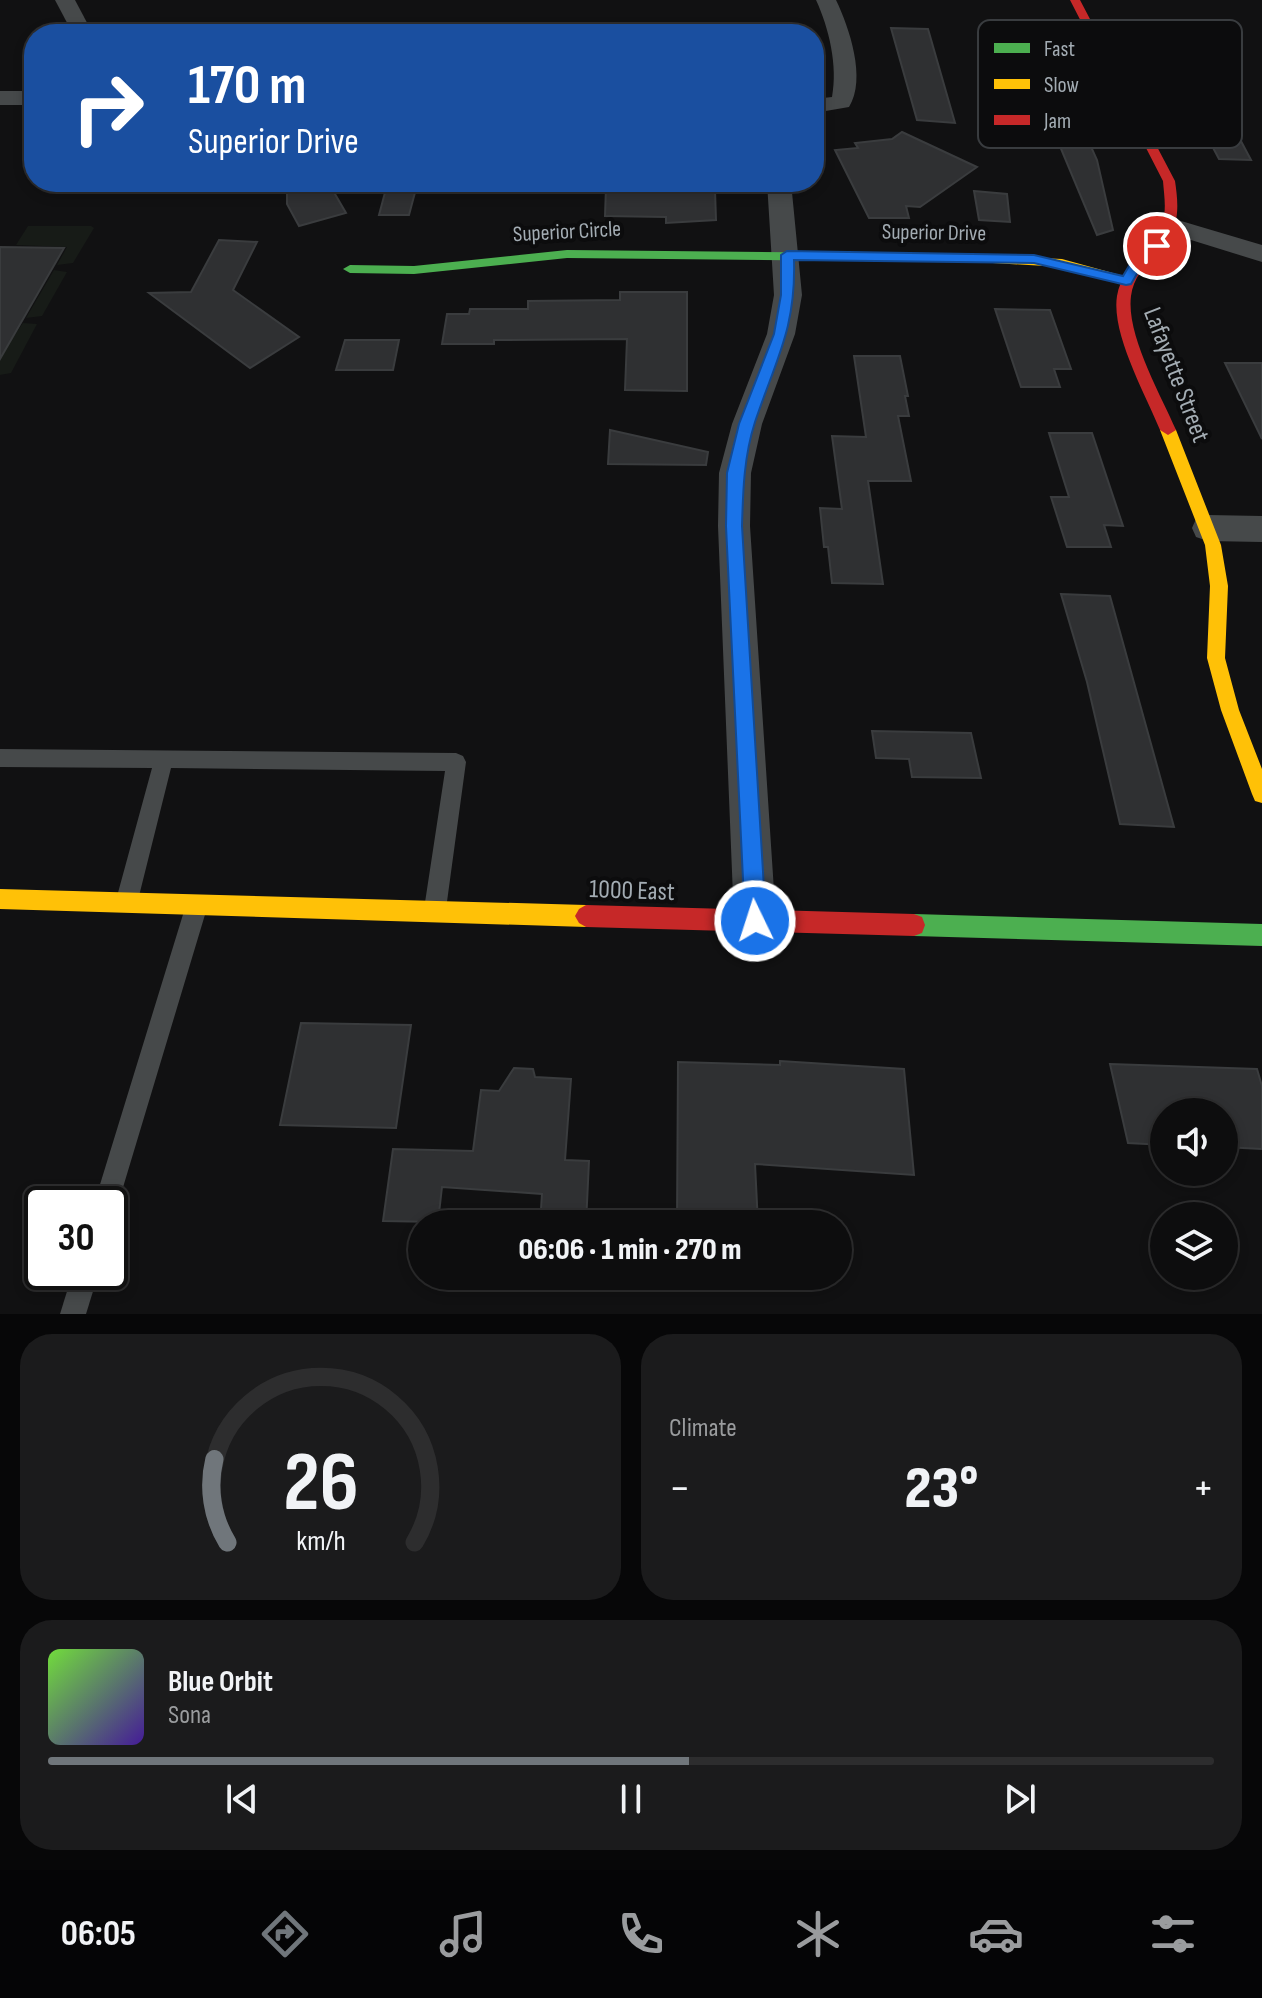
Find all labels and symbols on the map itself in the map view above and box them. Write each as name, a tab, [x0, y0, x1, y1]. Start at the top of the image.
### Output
legend	[978, 20, 1242, 148]
text: Fast	[1044, 36, 1075, 63]
text: Slow	[1044, 72, 1079, 99]
text: Jam	[1043, 108, 1071, 135]
pin	[1123, 212, 1191, 280]
street label: Superior Circle	[512, 216, 622, 248]
street label: Superior Drive	[882, 219, 986, 247]
street label: Lafayette Street	[1136, 303, 1216, 447]
street label: 1000 East	[589, 874, 675, 908]
position arrow	[713, 879, 797, 963]
speed limit sign: 30	[24, 1186, 128, 1290]

